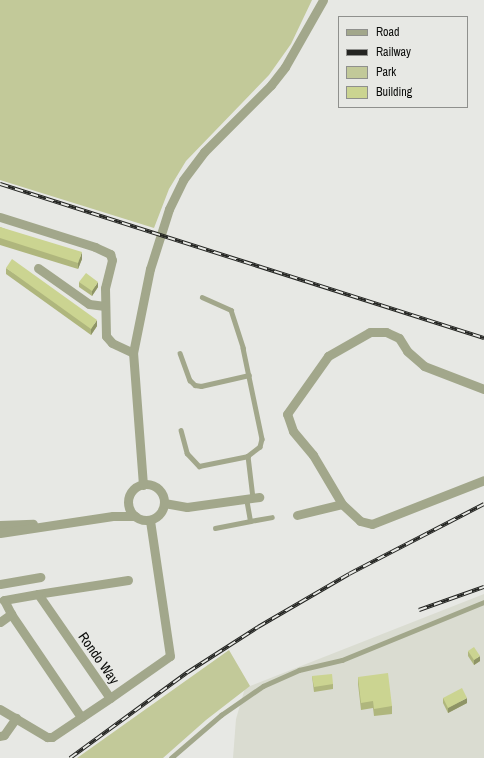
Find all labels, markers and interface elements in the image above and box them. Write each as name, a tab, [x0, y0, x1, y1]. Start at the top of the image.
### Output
legend	[338, 16, 468, 108]
text: Road	[376, 24, 400, 40]
text: Railway	[376, 44, 411, 60]
text: Park	[376, 64, 396, 80]
text: Building	[376, 84, 412, 100]
street label: Rondo Way	[75, 629, 123, 687]

